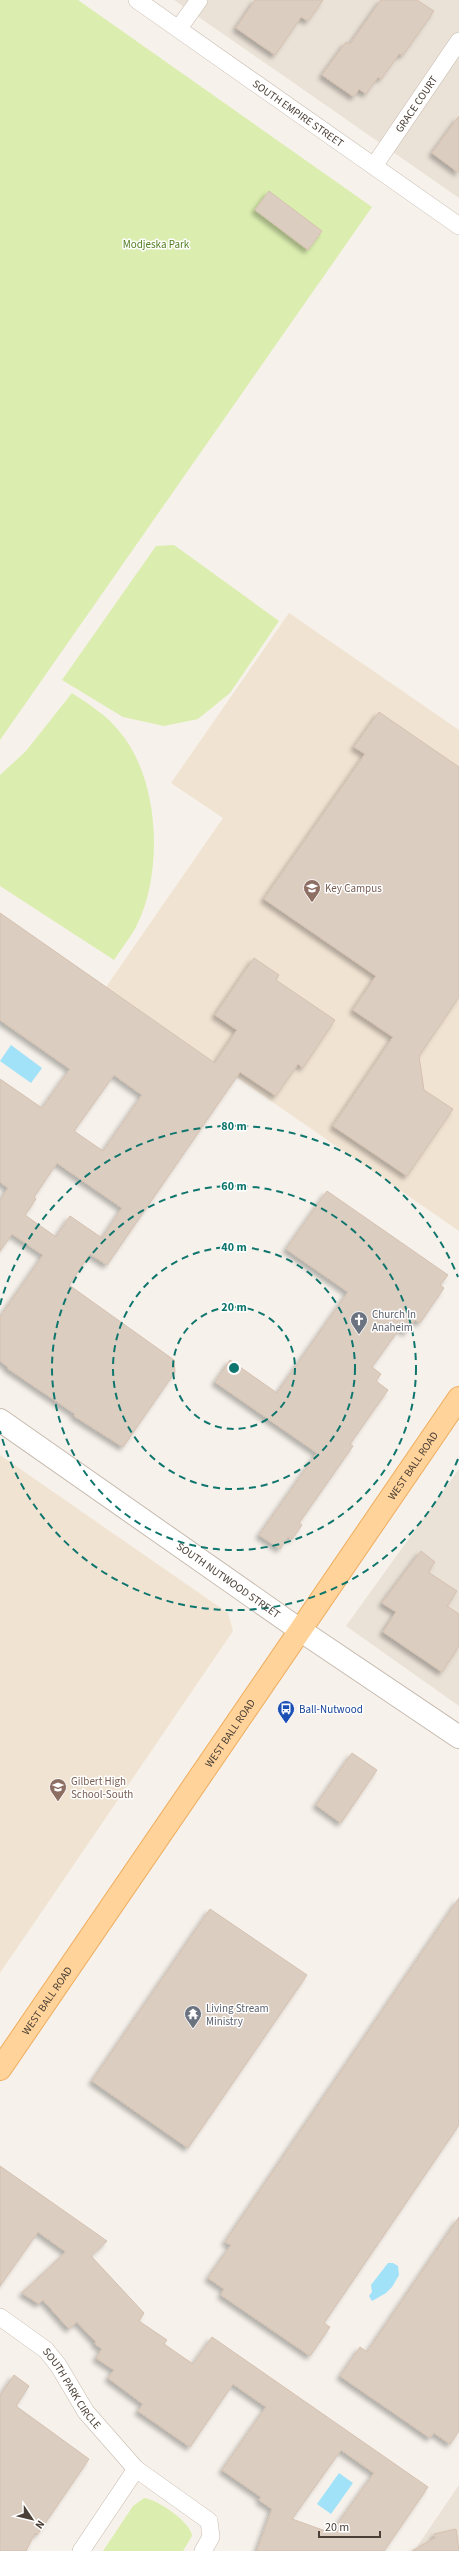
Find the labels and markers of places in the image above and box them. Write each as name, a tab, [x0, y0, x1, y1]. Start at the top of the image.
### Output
school or university icon: Key Campus	[302, 878, 322, 903]
place label: Key Campus	[325, 881, 382, 896]
place label: Church In Anaheim	[372, 1307, 416, 1335]
church icon: Church In Anaheim	[349, 1310, 369, 1335]
centre of rings	[227, 1361, 241, 1375]
bus stop icon: Ball-Nutwood	[276, 1699, 296, 1724]
place label: Ball-Nutwood	[299, 1702, 363, 1717]
place label: Gilbert High School-South	[71, 1774, 133, 1802]
school or university icon: Gilbert High School-South	[48, 1777, 68, 1802]
place label: Living Stream Ministry	[206, 2001, 269, 2029]
temple icon: Living Stream Ministry	[183, 2004, 203, 2029]

